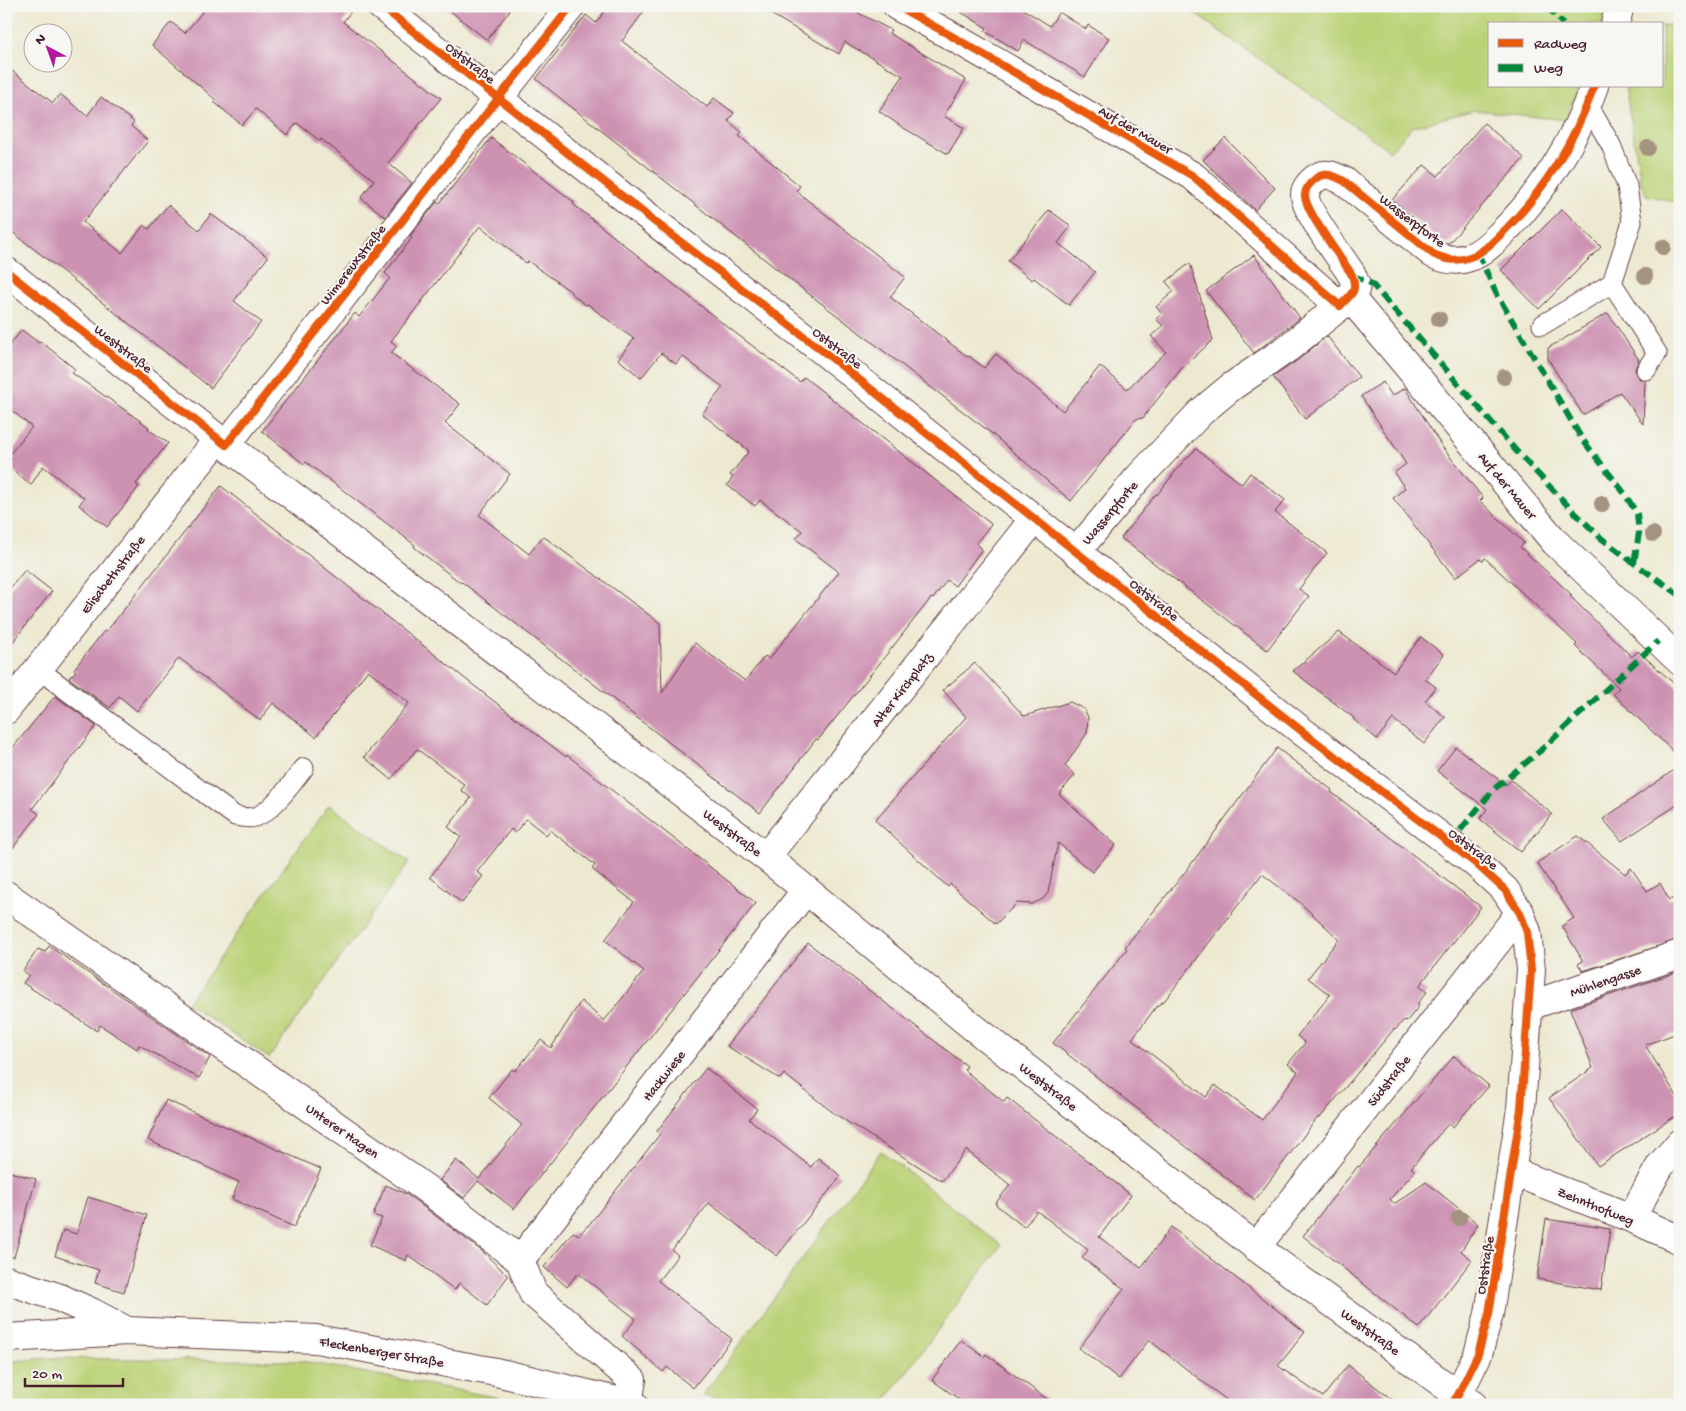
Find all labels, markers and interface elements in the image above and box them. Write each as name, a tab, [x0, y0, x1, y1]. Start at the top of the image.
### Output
north arrow	[22, 22, 72, 72]
legend	[1488, 22, 1664, 88]
text: N	[32, 31, 50, 49]
text: Radweg	[1534, 36, 1587, 54]
street label: Oststraße	[441, 39, 498, 89]
text: Weg	[1534, 60, 1563, 78]
street label: Auf der Mauer	[1095, 103, 1176, 160]
street label: Wasserpforte	[1375, 192, 1449, 253]
street label: Wimereuxstraße	[317, 221, 391, 309]
street label: Weststraße	[90, 322, 156, 378]
street label: Oststraße	[808, 324, 865, 374]
street label: Auf der Mauer	[1473, 450, 1540, 524]
street label: Wasserpforte	[1079, 477, 1143, 549]
street label: Elisabethstraße	[78, 532, 150, 618]
street label: Oststraße	[1125, 576, 1182, 626]
street label: Alter Kirchplatz	[869, 649, 938, 731]
street label: Weststraße	[699, 806, 765, 862]
street label: Oststraße	[1444, 825, 1501, 875]
street label: Mühlengasse	[1568, 962, 1644, 1002]
street label: Hackwiese	[640, 1047, 691, 1106]
street label: Südstraße	[1365, 1052, 1416, 1111]
street label: Weststraße	[1015, 1060, 1081, 1116]
street label: Unterer Hagen	[302, 1100, 382, 1164]
street label: Zehnthofweg	[1554, 1184, 1636, 1230]
street label: Oststraße	[1473, 1234, 1500, 1296]
street label: Weststraße	[1336, 1306, 1403, 1361]
street label: Fleckenberger Straße	[317, 1334, 446, 1373]
scale bar	[25, 1356, 122, 1388]
text: 20 m	[32, 1366, 62, 1384]

